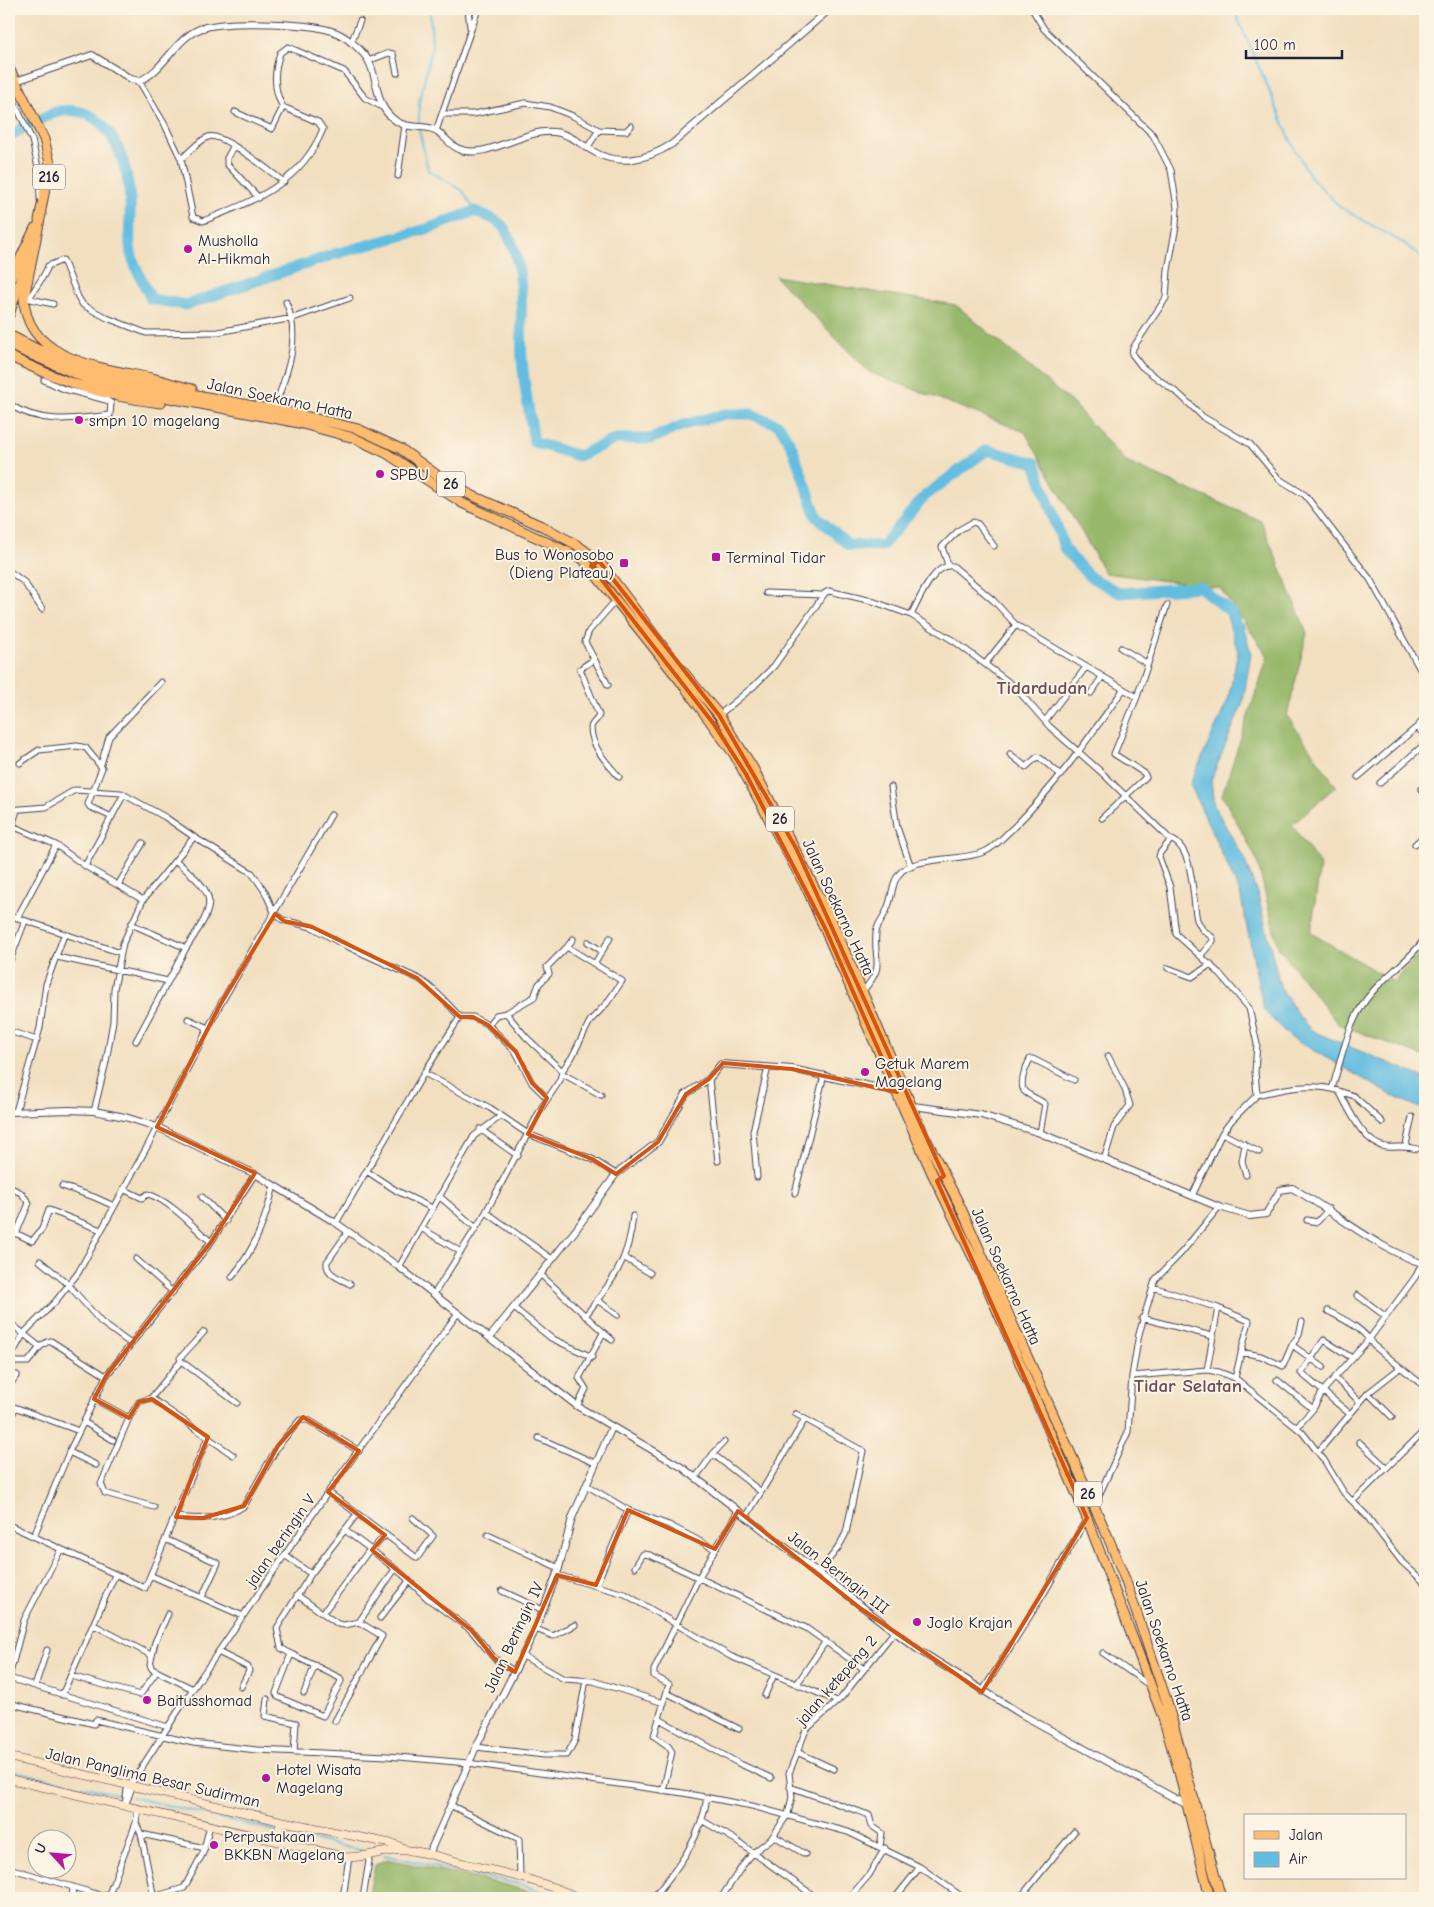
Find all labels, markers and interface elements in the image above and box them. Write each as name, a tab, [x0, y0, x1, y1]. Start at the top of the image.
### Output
scale bar	[1246, 28, 1343, 60]
text: 100 m	[1254, 36, 1296, 54]
road number: 216	[33, 164, 65, 190]
place label: Musholla Al-Hikmah	[198, 232, 270, 268]
marker: Musholla Al-Hikmah	[182, 243, 194, 255]
street label: Jalan Soekarno Hatta	[205, 375, 354, 423]
place label: smpn 10 magelang	[89, 412, 220, 430]
marker: smpn 10 magelang	[73, 414, 85, 426]
place label: SPBU	[390, 466, 429, 484]
marker: SPBU	[374, 468, 386, 480]
road number: 26	[437, 472, 465, 496]
place label: Bus to Wonosobo (Dieng Plateau)	[495, 546, 614, 582]
place label: Terminal Tidar	[726, 549, 826, 567]
marker: Terminal Tidar	[710, 551, 722, 563]
marker: Bus to Wonosobo (Dieng Plateau)	[618, 557, 630, 569]
district label: Tidardudan	[997, 677, 1087, 699]
road number: 26	[766, 806, 794, 832]
street label: Jalan Soekarno Hatta	[799, 836, 878, 978]
place label: Getuk Marem Magelang	[875, 1055, 969, 1091]
marker: Getuk Marem Magelang	[859, 1066, 871, 1078]
street label: Jalan Soekarno Hatta	[968, 1205, 1044, 1348]
district label: Tidar Selatan	[1134, 1375, 1242, 1397]
road number: 26	[1074, 1482, 1102, 1506]
street label: jalan beringin V	[241, 1491, 319, 1592]
street label: Jalan Beringin III	[784, 1528, 893, 1618]
street label: Jalan Soekarno Hatta	[1131, 1577, 1197, 1723]
street label: Jalan Beringin IV	[481, 1579, 547, 1695]
place label: Joglo Krajan	[927, 1614, 1013, 1632]
marker: Joglo Krajan	[911, 1616, 923, 1628]
street label: jalan ketepeng 2	[792, 1632, 881, 1731]
place label: Baitusshomad	[157, 1692, 252, 1710]
marker: Baitusshomad	[141, 1694, 153, 1706]
street label: Jalan Panglima Besar Sudirman	[44, 1744, 262, 1811]
place label: Hotel Wisata Magelang	[276, 1761, 362, 1797]
marker: Hotel Wisata Magelang	[260, 1772, 272, 1784]
legend	[1244, 1814, 1406, 1880]
text: Jalan	[1289, 1826, 1323, 1844]
place label: Perpustakaan BKKBN Magelang	[224, 1828, 345, 1864]
north arrow	[28, 1830, 78, 1880]
marker: Perpustakaan BKKBN Magelang	[208, 1839, 220, 1851]
text: U	[31, 1841, 50, 1856]
text: Air	[1289, 1850, 1307, 1868]

